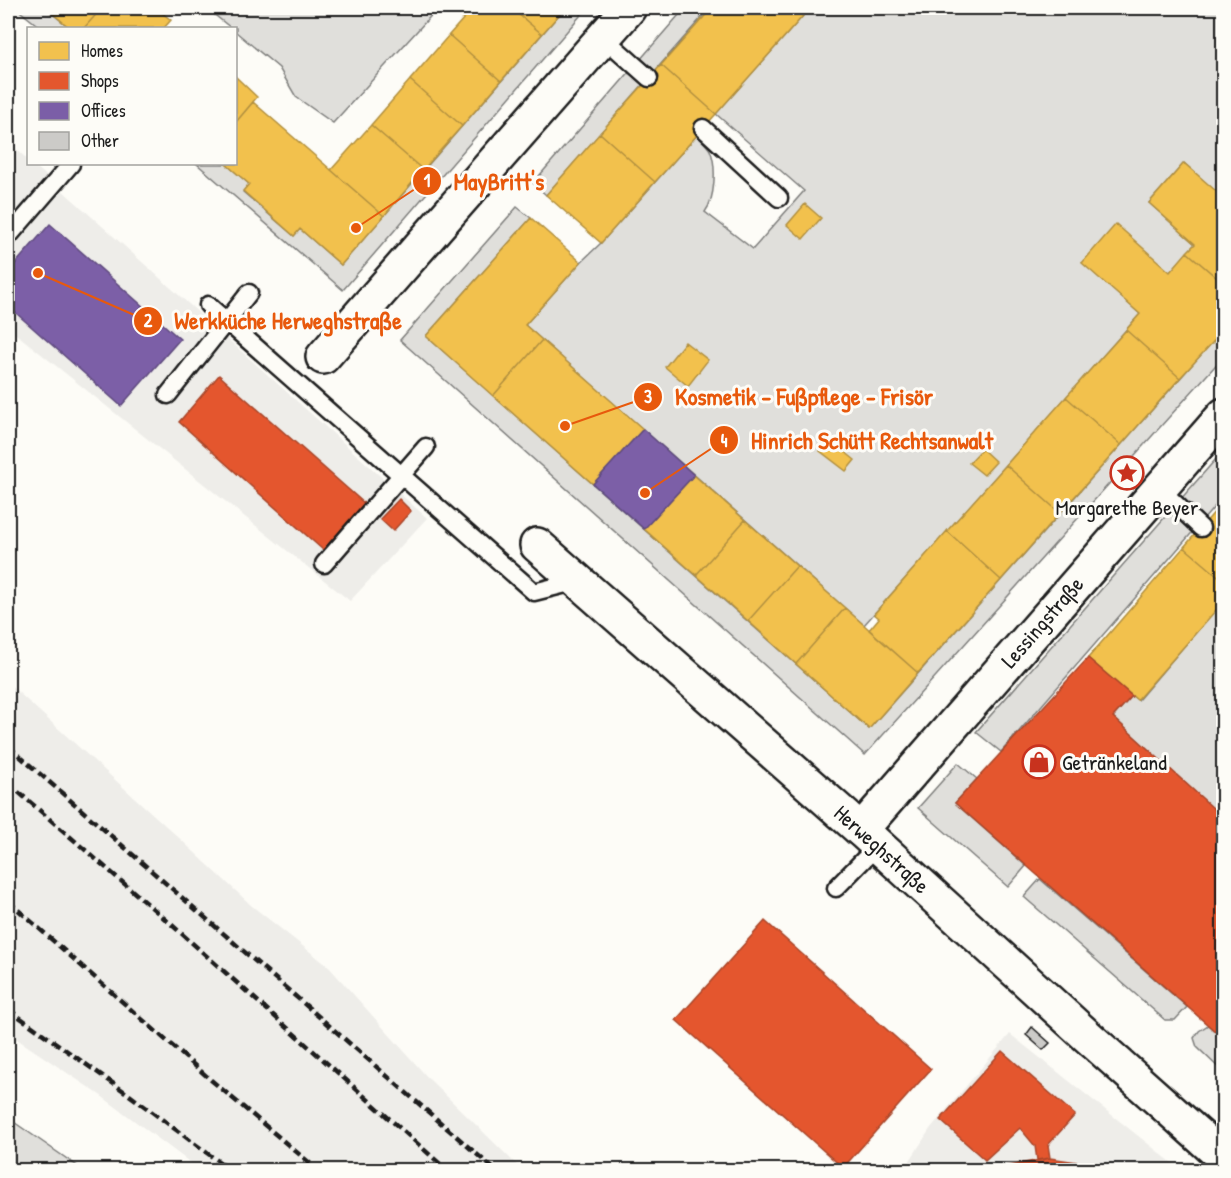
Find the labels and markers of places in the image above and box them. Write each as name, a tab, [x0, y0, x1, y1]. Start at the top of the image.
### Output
callout: MayBritt's	[412, 160, 556, 202]
callout: Werkküche Herweghstraße	[133, 300, 414, 342]
callout: Kosmetik - Fußpflege - Frisör	[633, 376, 945, 418]
callout: Hinrich Schütt Rechtsanwalt	[709, 419, 1005, 461]
place icon: Margarethe Beyer	[1109, 455, 1145, 491]
place label: Margarethe Beyer	[1056, 492, 1199, 522]
shop icon: Getränkeland	[1021, 744, 1057, 780]
place label: Getränkeland	[1062, 747, 1167, 777]

